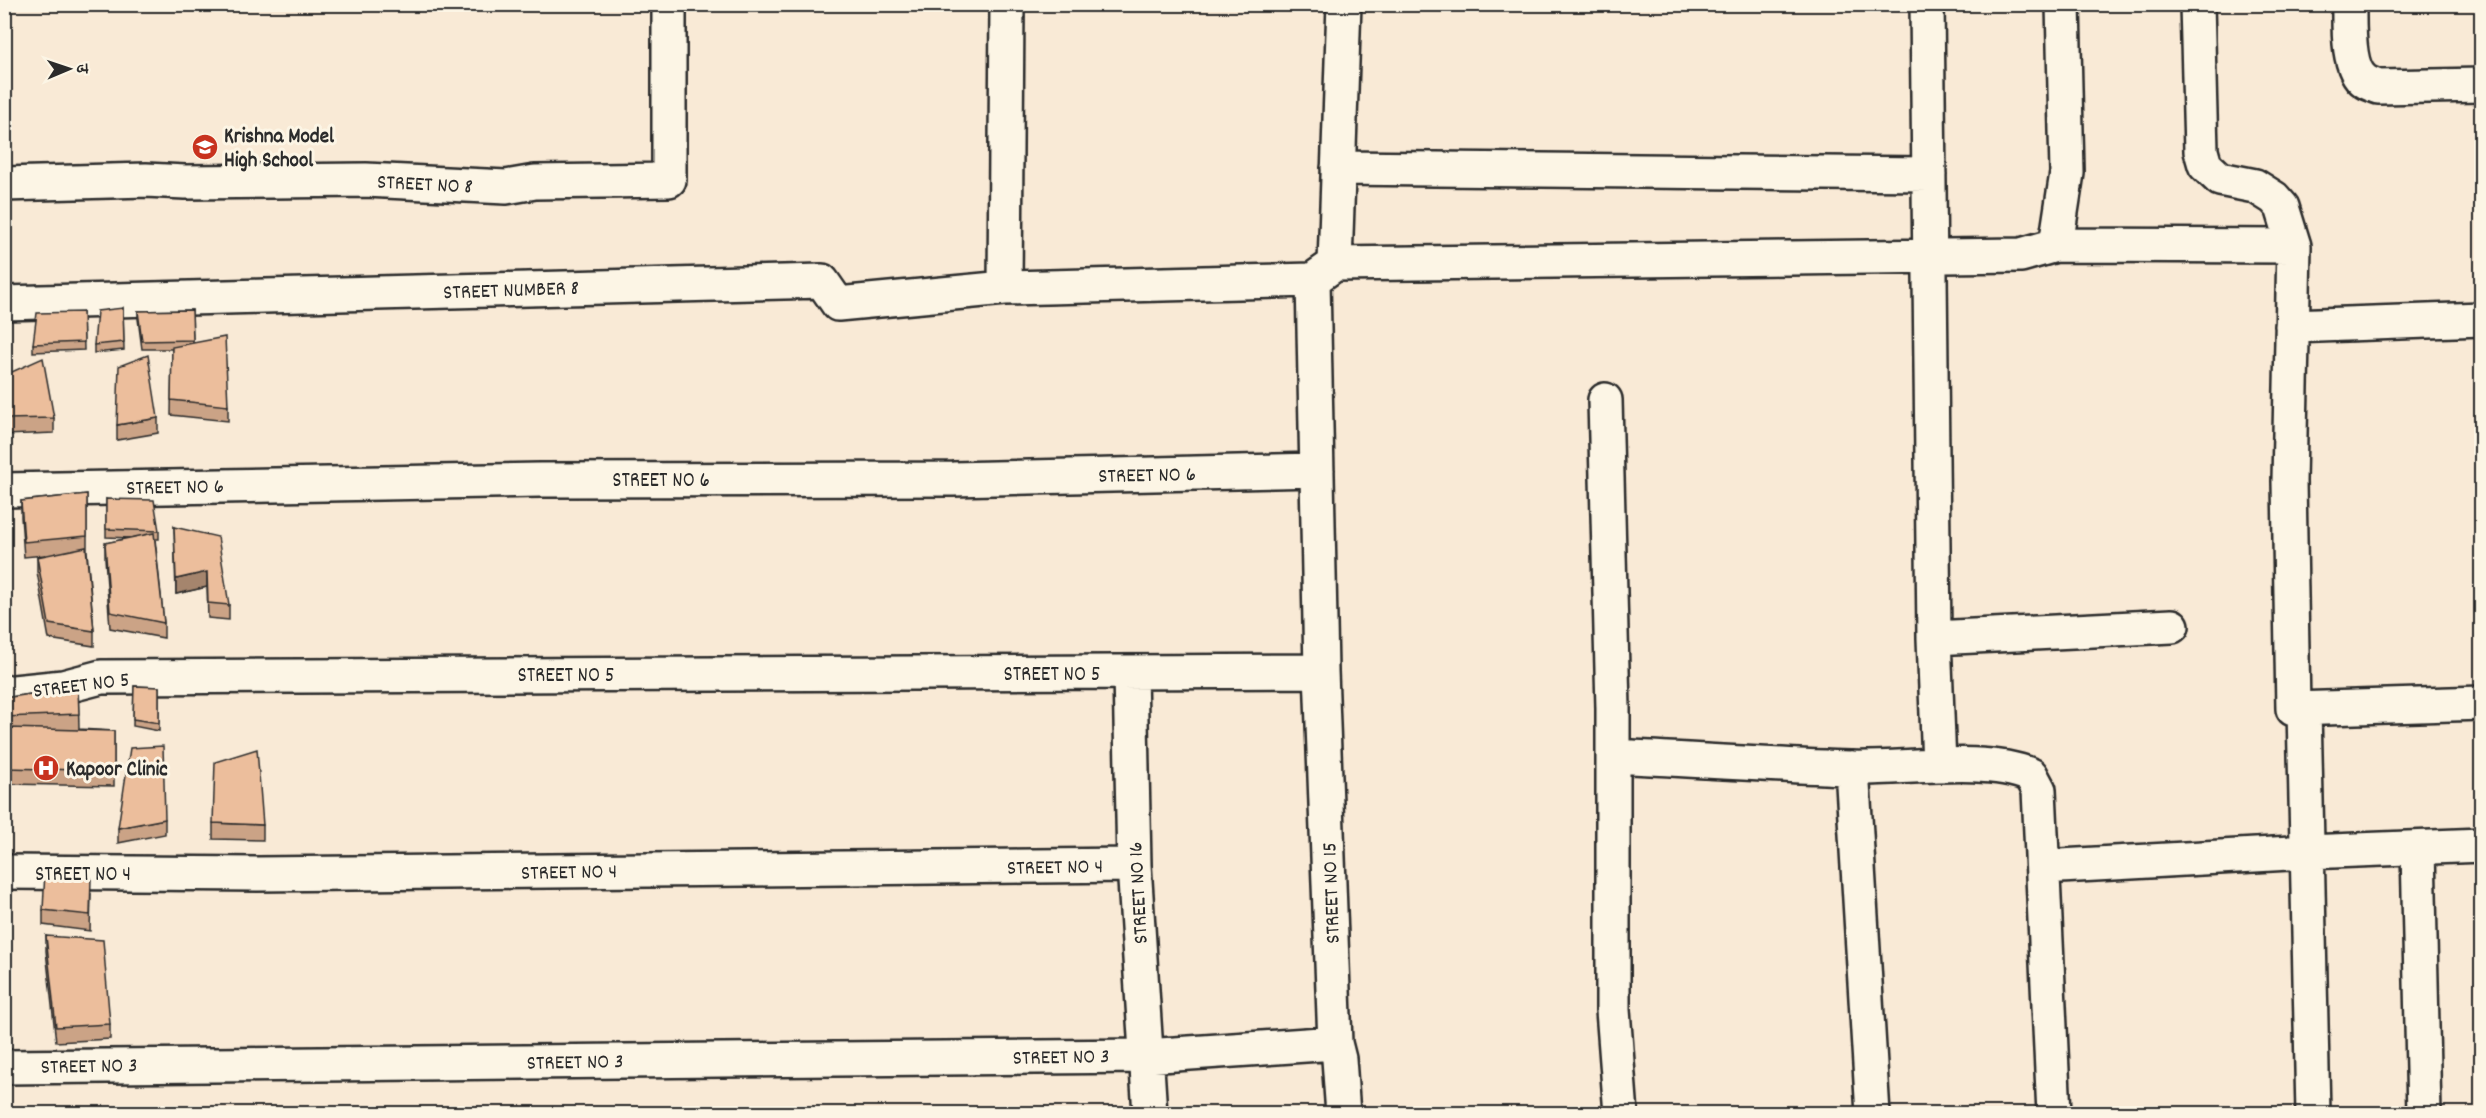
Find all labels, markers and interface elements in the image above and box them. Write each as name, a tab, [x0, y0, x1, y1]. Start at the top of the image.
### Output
north arrow	[39, 39, 99, 99]
text: उ	[70, 63, 93, 74]
place label: Krishna Model High School	[224, 123, 335, 177]
school or university icon: Krishna Model High School	[190, 132, 220, 162]
street label: STREET NO 8	[376, 169, 473, 203]
street label: STREET NUMBER 8	[443, 275, 580, 309]
street label: STREET NO 6	[1098, 461, 1196, 493]
street label: STREET NO 6	[612, 467, 710, 497]
street label: STREET NO 6	[126, 473, 224, 505]
street label: STREET NO 5	[1003, 661, 1101, 691]
street label: STREET NO 5	[517, 662, 615, 692]
street label: STREET NO 5	[31, 666, 131, 708]
hospital icon: Kapoor Clinic	[31, 753, 61, 783]
place label: Kapoor Clinic	[66, 756, 168, 786]
street label: STREET NO 16	[1122, 841, 1158, 945]
street label: STREET NO 15	[1316, 842, 1350, 944]
street label: STREET NO 4	[1007, 853, 1103, 885]
street label: STREET NO 4	[521, 858, 617, 890]
street label: STREET NO 4	[35, 861, 131, 891]
street label: STREET NO 3	[1012, 1043, 1110, 1075]
street label: STREET NO 3	[526, 1048, 624, 1080]
street label: STREET NO 3	[40, 1052, 138, 1084]

